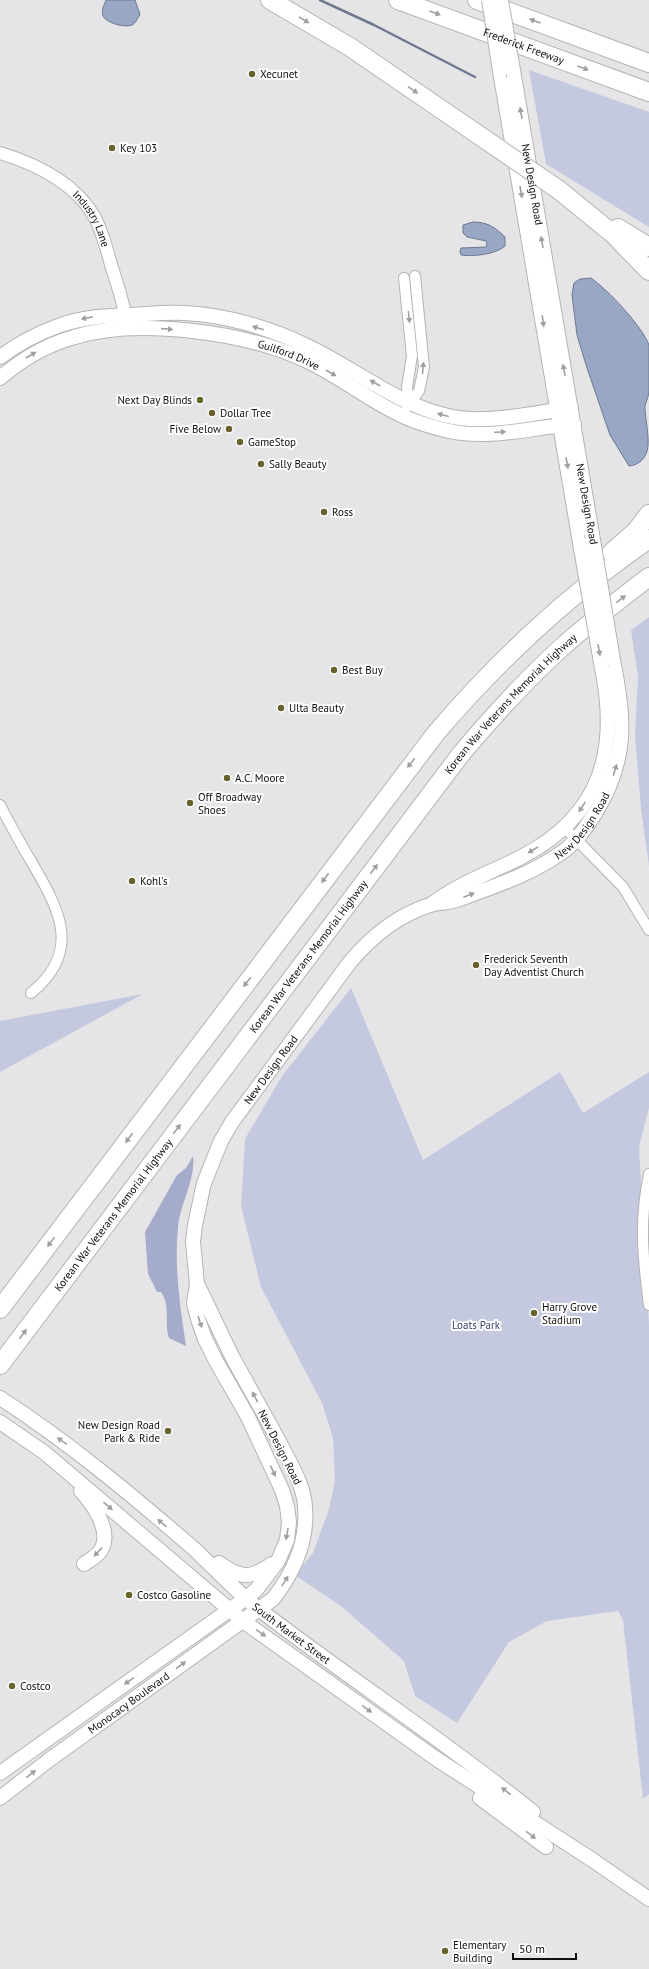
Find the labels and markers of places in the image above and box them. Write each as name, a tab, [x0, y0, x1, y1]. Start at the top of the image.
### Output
place label: Xecunet	[260, 67, 298, 81]
marker: Xecunet	[247, 69, 257, 79]
place label: Key 103	[120, 141, 157, 155]
marker: Key 103	[107, 143, 117, 153]
place label: Next Day Blinds	[117, 393, 192, 407]
marker: Next Day Blinds	[195, 395, 205, 405]
place label: Dollar Tree	[220, 406, 271, 420]
marker: Dollar Tree	[207, 408, 217, 418]
place label: Five Below	[170, 422, 221, 436]
marker: Five Below	[224, 424, 234, 434]
place label: GameStop	[248, 435, 296, 449]
marker: GameStop	[235, 437, 245, 447]
place label: Sally Beauty	[269, 457, 328, 471]
marker: Sally Beauty	[256, 459, 266, 469]
place label: Ross	[332, 505, 354, 519]
marker: Ross	[319, 507, 329, 517]
place label: Best Buy	[342, 663, 384, 677]
marker: Best Buy	[329, 665, 339, 675]
place label: Ulta Beauty	[289, 701, 345, 715]
marker: Ulta Beauty	[276, 703, 286, 713]
place label: A.C. Moore	[235, 771, 285, 785]
marker: A.C. Moore	[222, 773, 232, 783]
place label: Off Broadway Shoes	[198, 790, 262, 817]
marker: Off Broadway Shoes	[185, 798, 195, 808]
place label: Kohl's	[140, 874, 168, 888]
marker: Kohl's	[127, 876, 137, 886]
place label: Frederick Seventh Day Adventist Church	[484, 952, 584, 979]
marker: Frederick Seventh Day Adventist Church	[471, 960, 481, 970]
place label: Harry Grove Stadium	[542, 1300, 597, 1327]
marker: Harry Grove Stadium	[529, 1308, 539, 1318]
place label: New Design Road Park & Ride	[78, 1418, 160, 1445]
marker: New Design Road Park & Ride	[163, 1426, 173, 1436]
place label: Costco Gasoline	[137, 1588, 211, 1602]
marker: Costco Gasoline	[124, 1590, 134, 1600]
place label: Costco	[20, 1679, 51, 1693]
marker: Costco	[7, 1681, 17, 1691]
place label: Elementary Building	[453, 1938, 507, 1965]
marker: Elementary Building	[440, 1946, 450, 1956]

